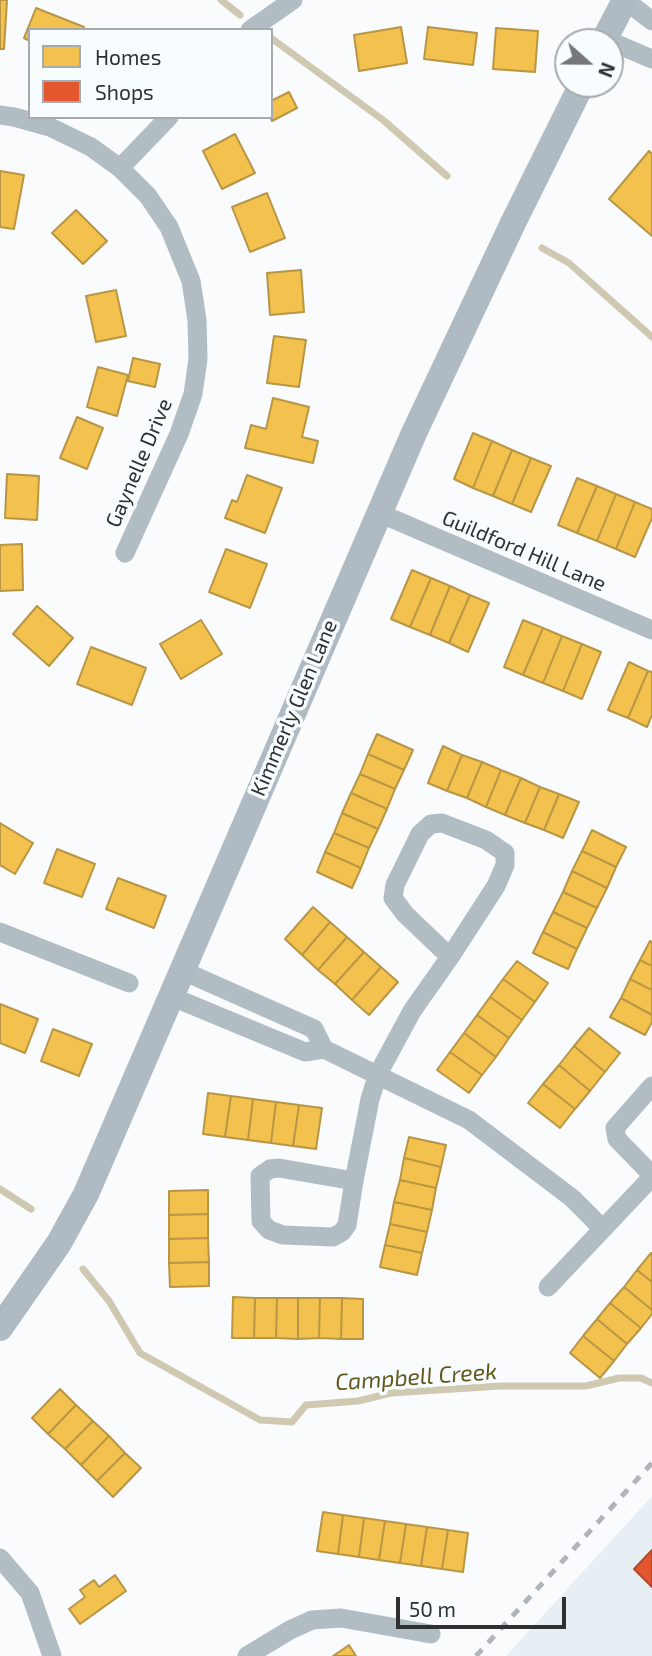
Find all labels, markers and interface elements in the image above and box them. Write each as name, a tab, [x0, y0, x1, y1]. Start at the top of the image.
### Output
legend	[28, 28, 273, 119]
north arrow	[554, 28, 624, 98]
text: Homes	[95, 44, 161, 69]
text: N	[594, 59, 620, 81]
text: Shops	[95, 79, 154, 104]
street label: Gaynelle Drive	[101, 395, 177, 531]
street label: Guildford Hill Lane	[438, 505, 610, 597]
street label: Kimmerly Glen Lane	[245, 616, 343, 800]
water label: Campbell Creek	[334, 1358, 498, 1396]
scale bar	[400, 1582, 570, 1626]
text: 50 m	[409, 1596, 456, 1621]

